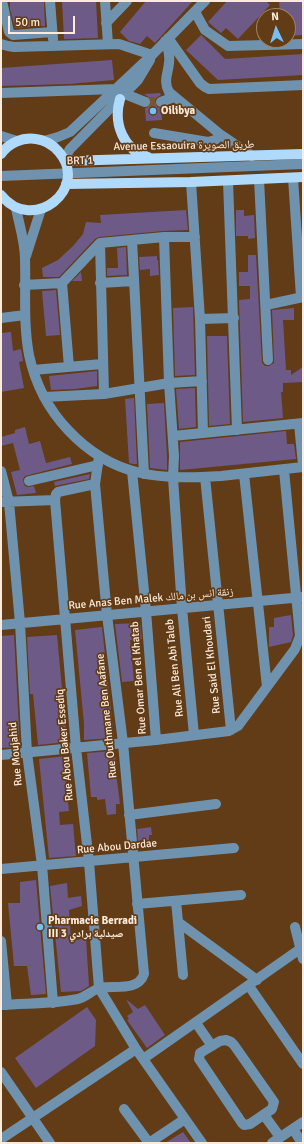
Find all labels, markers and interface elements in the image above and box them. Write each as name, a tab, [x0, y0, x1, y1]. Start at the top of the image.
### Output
scale bar	[10, 8, 77, 34]
north arrow	[256, 8, 296, 48]
text: N	[271, 10, 279, 23]
text: 50 m	[15, 15, 40, 30]
place label: Oilibya	[161, 104, 195, 118]
marker: Oilibya	[148, 106, 158, 116]
street label: Avenue Essaouira طريق الصويرة	[113, 138, 255, 154]
street label: BRT 1	[66, 154, 94, 168]
street label: Rue Anas Ben Malek زنقة انس بن مالك	[68, 585, 234, 613]
street label: Rue Said El Khoudari	[200, 616, 224, 714]
street label: Rue Ali Ben Abi Taleb	[163, 618, 187, 718]
street label: Rue Omar Ben el Khatab	[128, 621, 150, 735]
street label: Rue Outhmane Ben Aafane	[94, 653, 120, 779]
street label: Rue Abou Baker Essediq	[54, 688, 76, 802]
street label: Rue Moujahid	[7, 721, 25, 787]
street label: Rue Abou Dardae	[76, 837, 158, 857]
place label: Pharmacie Berradi III صيدلية برادي 3	[48, 914, 137, 940]
marker: Pharmacie Berradi III صيدلية برادي 3	[35, 922, 45, 932]

